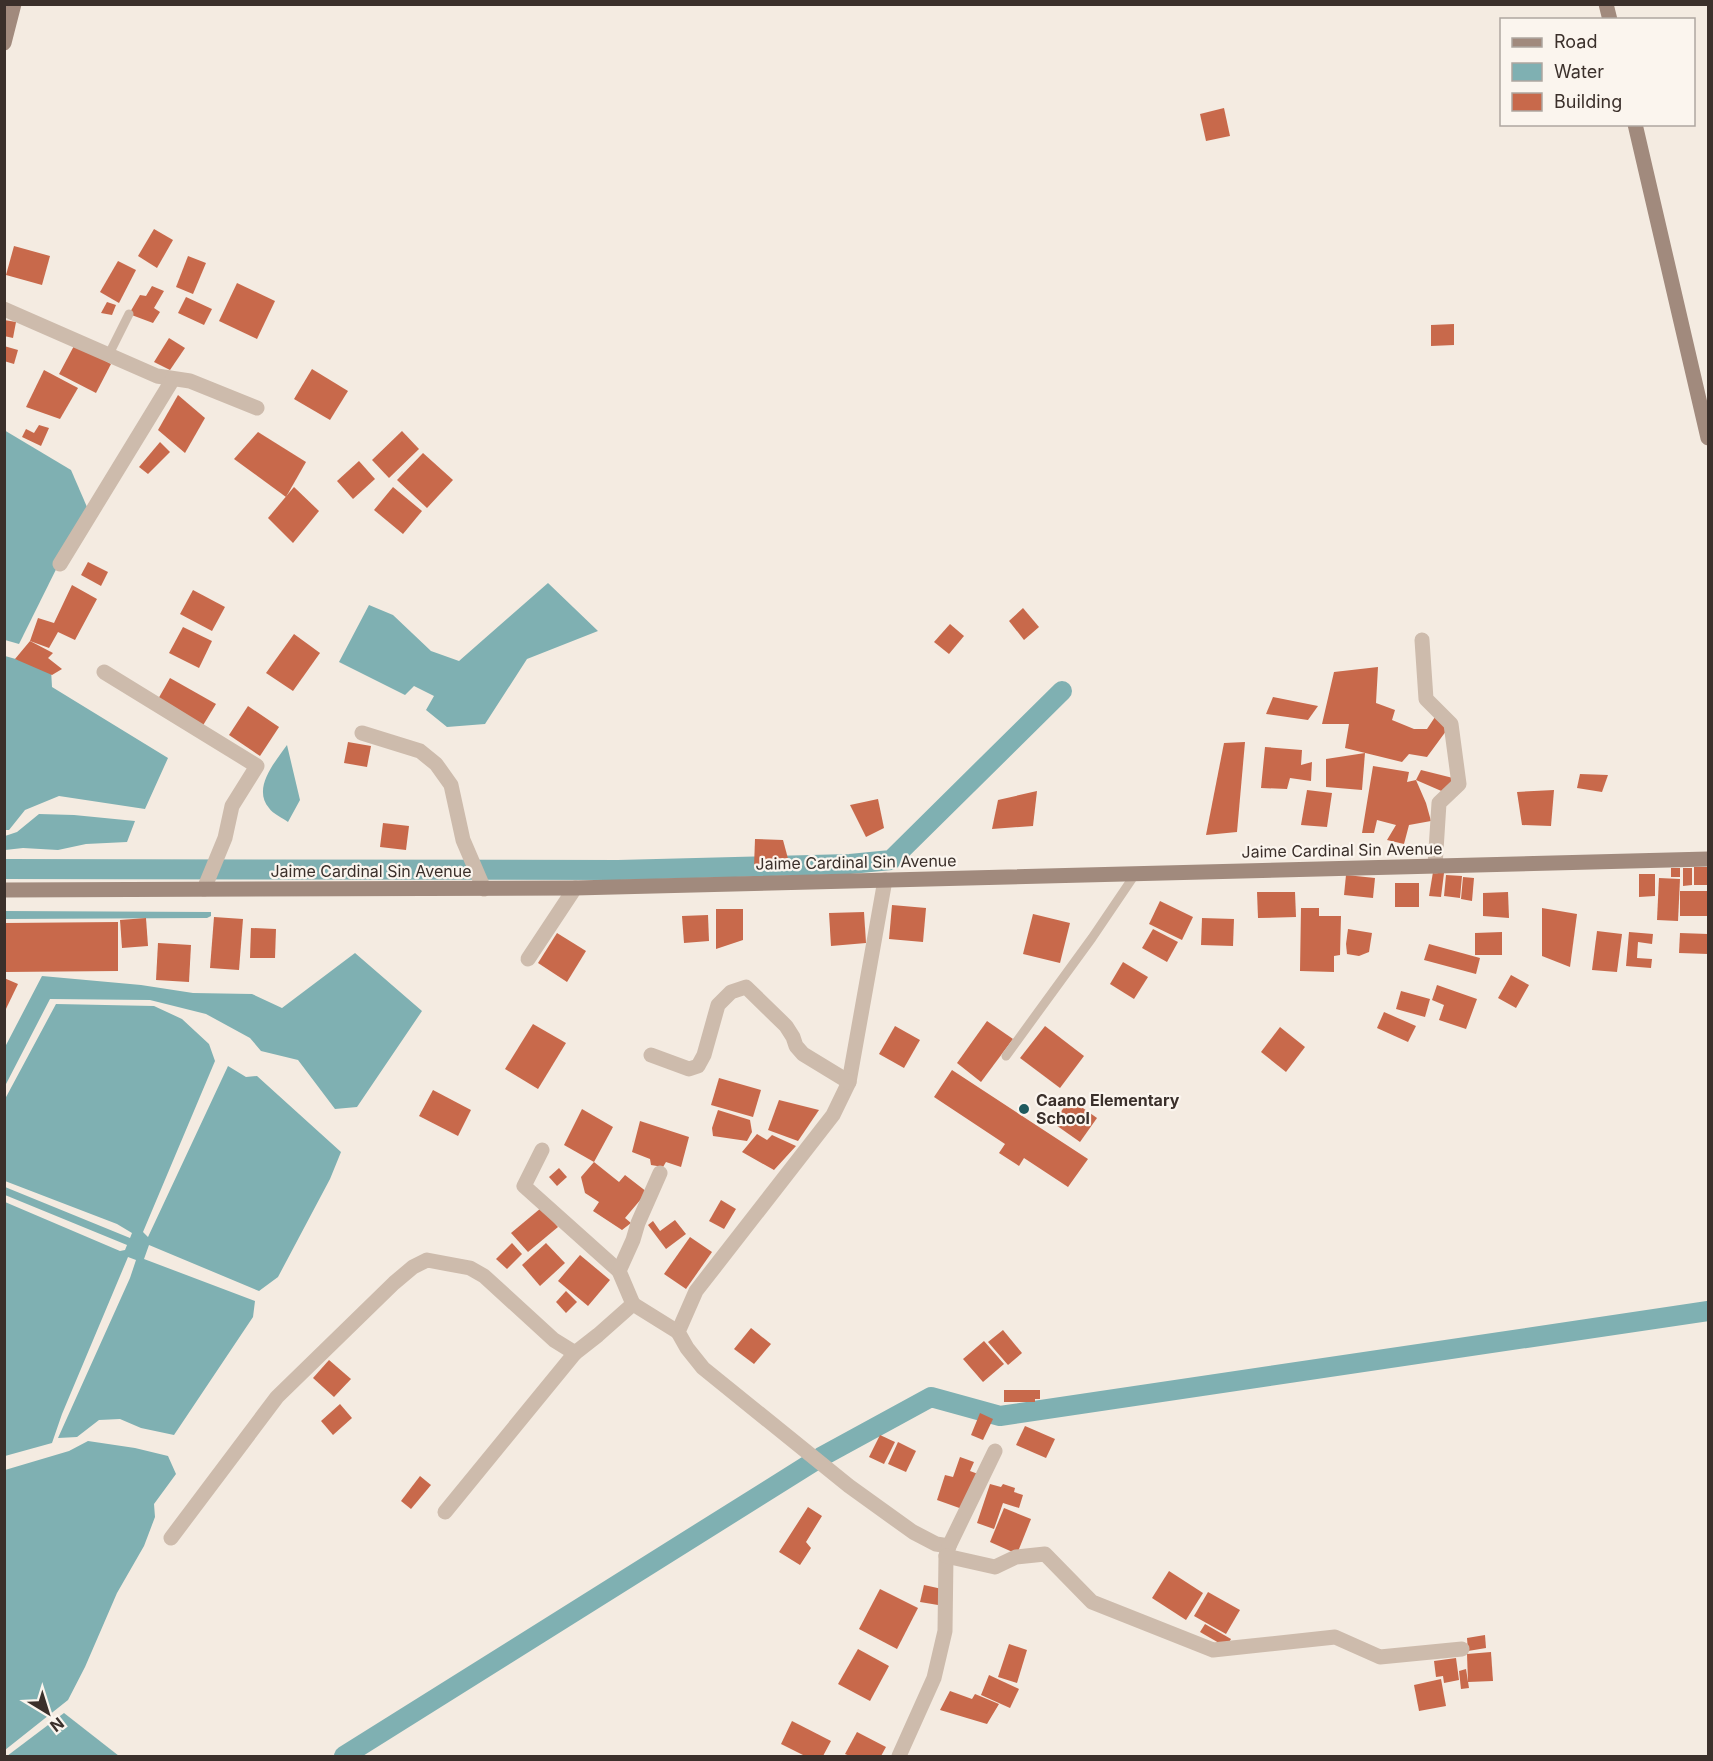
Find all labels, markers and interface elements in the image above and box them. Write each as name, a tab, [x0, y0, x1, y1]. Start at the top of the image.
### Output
legend	[1500, 18, 1695, 126]
text: Road	[1554, 31, 1597, 52]
text: Water	[1554, 61, 1604, 82]
text: Building	[1554, 91, 1622, 112]
street label: Jaime Cardinal Sin Avenue	[1241, 838, 1443, 862]
street label: Jaime Cardinal Sin Avenue	[755, 850, 957, 874]
street label: Jaime Cardinal Sin Avenue	[270, 861, 472, 881]
place label: Caano Elementary School	[1036, 1090, 1180, 1128]
marker: Caano Elementary School	[1017, 1102, 1031, 1116]
north arrow	[18, 1683, 78, 1743]
text: N	[46, 1713, 68, 1736]

